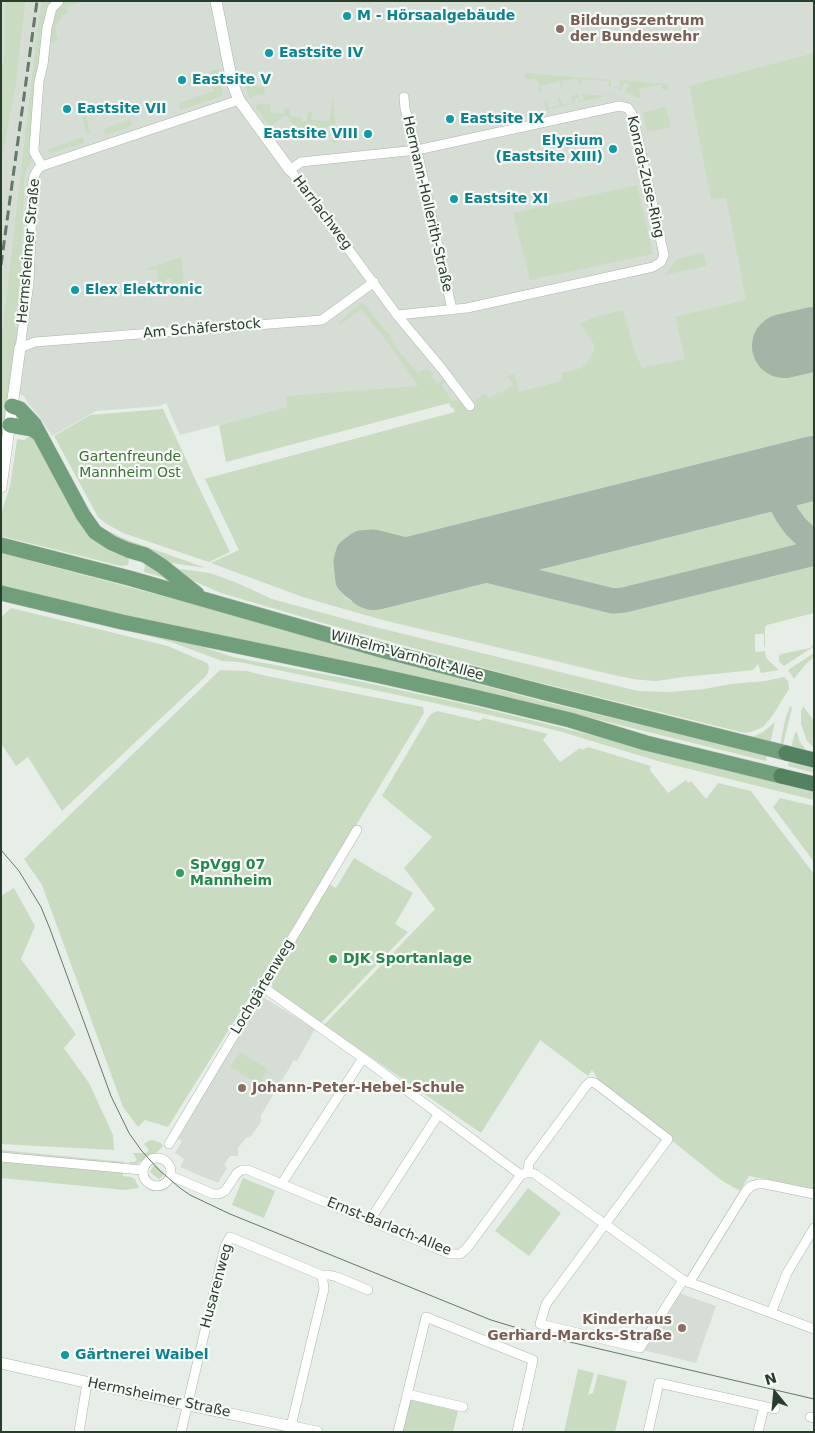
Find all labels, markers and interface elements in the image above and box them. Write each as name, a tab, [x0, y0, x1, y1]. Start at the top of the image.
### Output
place label: M - Hörsaalgebäude	[357, 8, 515, 24]
marker: M - Hörsaalgebäude	[341, 10, 353, 22]
place label: Bildungszentrum der Bundeswehr	[570, 13, 704, 46]
marker: Bildungszentrum der Bundeswehr	[554, 23, 566, 35]
place label: Eastsite IV	[279, 45, 363, 61]
marker: Eastsite IV	[263, 47, 275, 59]
place label: Eastsite V	[192, 72, 271, 88]
marker: Eastsite V	[176, 74, 188, 86]
place label: Eastsite VII	[77, 101, 166, 117]
marker: Eastsite VII	[61, 103, 73, 115]
place label: Eastsite IX	[460, 111, 544, 127]
marker: Eastsite IX	[444, 113, 456, 125]
street label: Hermann-Hollerith-Straße	[399, 114, 455, 294]
street label: Konrad-Zuse-Ring	[623, 114, 667, 240]
place label: Eastsite VIII	[263, 126, 358, 142]
marker: Eastsite VIII	[362, 128, 374, 140]
place label: Elysium (Eastsite XIII)	[496, 133, 603, 166]
marker: Elysium (Eastsite XIII)	[607, 143, 619, 155]
street label: Harrlachweg	[289, 173, 355, 253]
street label: Hermsheimer Straße	[14, 178, 44, 324]
place label: Eastsite XI	[464, 191, 548, 207]
marker: Eastsite XI	[448, 193, 460, 205]
place label: Elex Elektronic	[85, 282, 202, 298]
marker: Elex Elektronic	[69, 284, 81, 296]
street label: Am Schäferstock	[142, 315, 262, 343]
park label: Gartenfreunde Mannheim Ost	[79, 449, 181, 482]
street label: Wilhelm-Varnholt-Allee	[328, 627, 486, 685]
place label: SpVgg 07 Mannheim	[190, 857, 272, 890]
marker: SpVgg 07 Mannheim	[174, 867, 186, 879]
street label: Lochgärtenweg	[228, 936, 298, 1038]
place label: DJK Sportanlage	[343, 951, 472, 967]
marker: DJK Sportanlage	[327, 953, 339, 965]
place label: Johann-Peter-Hebel-Schule	[252, 1080, 465, 1096]
marker: Johann-Peter-Hebel-Schule	[236, 1082, 248, 1094]
street label: Ernst-Barlach-Allee	[324, 1194, 454, 1260]
street label: Husarenweg	[198, 1242, 236, 1330]
place label: Kinderhaus Gerhard-Marcks-Straße	[487, 1312, 672, 1344]
marker: Kinderhaus Gerhard-Marcks-Straße	[676, 1322, 688, 1334]
place label: Gärtnerei Waibel	[75, 1347, 209, 1363]
marker: Gärtnerei Waibel	[59, 1349, 71, 1361]
north arrow	[750, 1368, 800, 1418]
text: N	[763, 1369, 779, 1388]
street label: Hermsheimer Straße	[86, 1375, 232, 1421]

